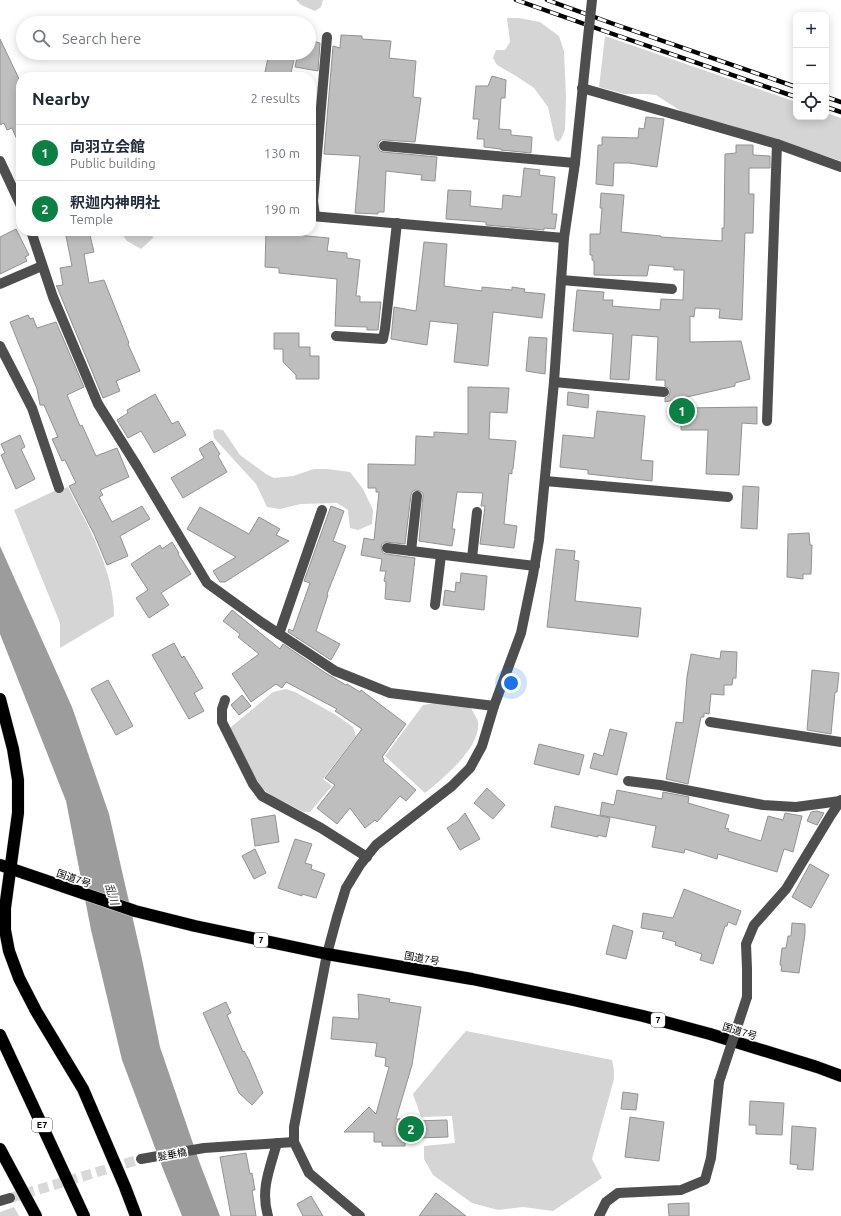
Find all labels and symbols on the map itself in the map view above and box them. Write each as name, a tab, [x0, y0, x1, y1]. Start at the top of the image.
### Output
pin: 1	[669, 396, 695, 426]
your location	[501, 673, 521, 693]
street label: 国道7号	[55, 867, 92, 889]
water label: 乱川	[103, 882, 121, 907]
road number: 7	[254, 933, 268, 947]
street label: 国道7号	[403, 950, 440, 967]
road number: 7	[651, 1013, 665, 1027]
street label: 国道7号	[721, 1021, 759, 1042]
pin: 2	[398, 1114, 424, 1144]
road number: E7	[32, 1118, 52, 1132]
street label: 髪垂橋	[156, 1146, 188, 1163]

